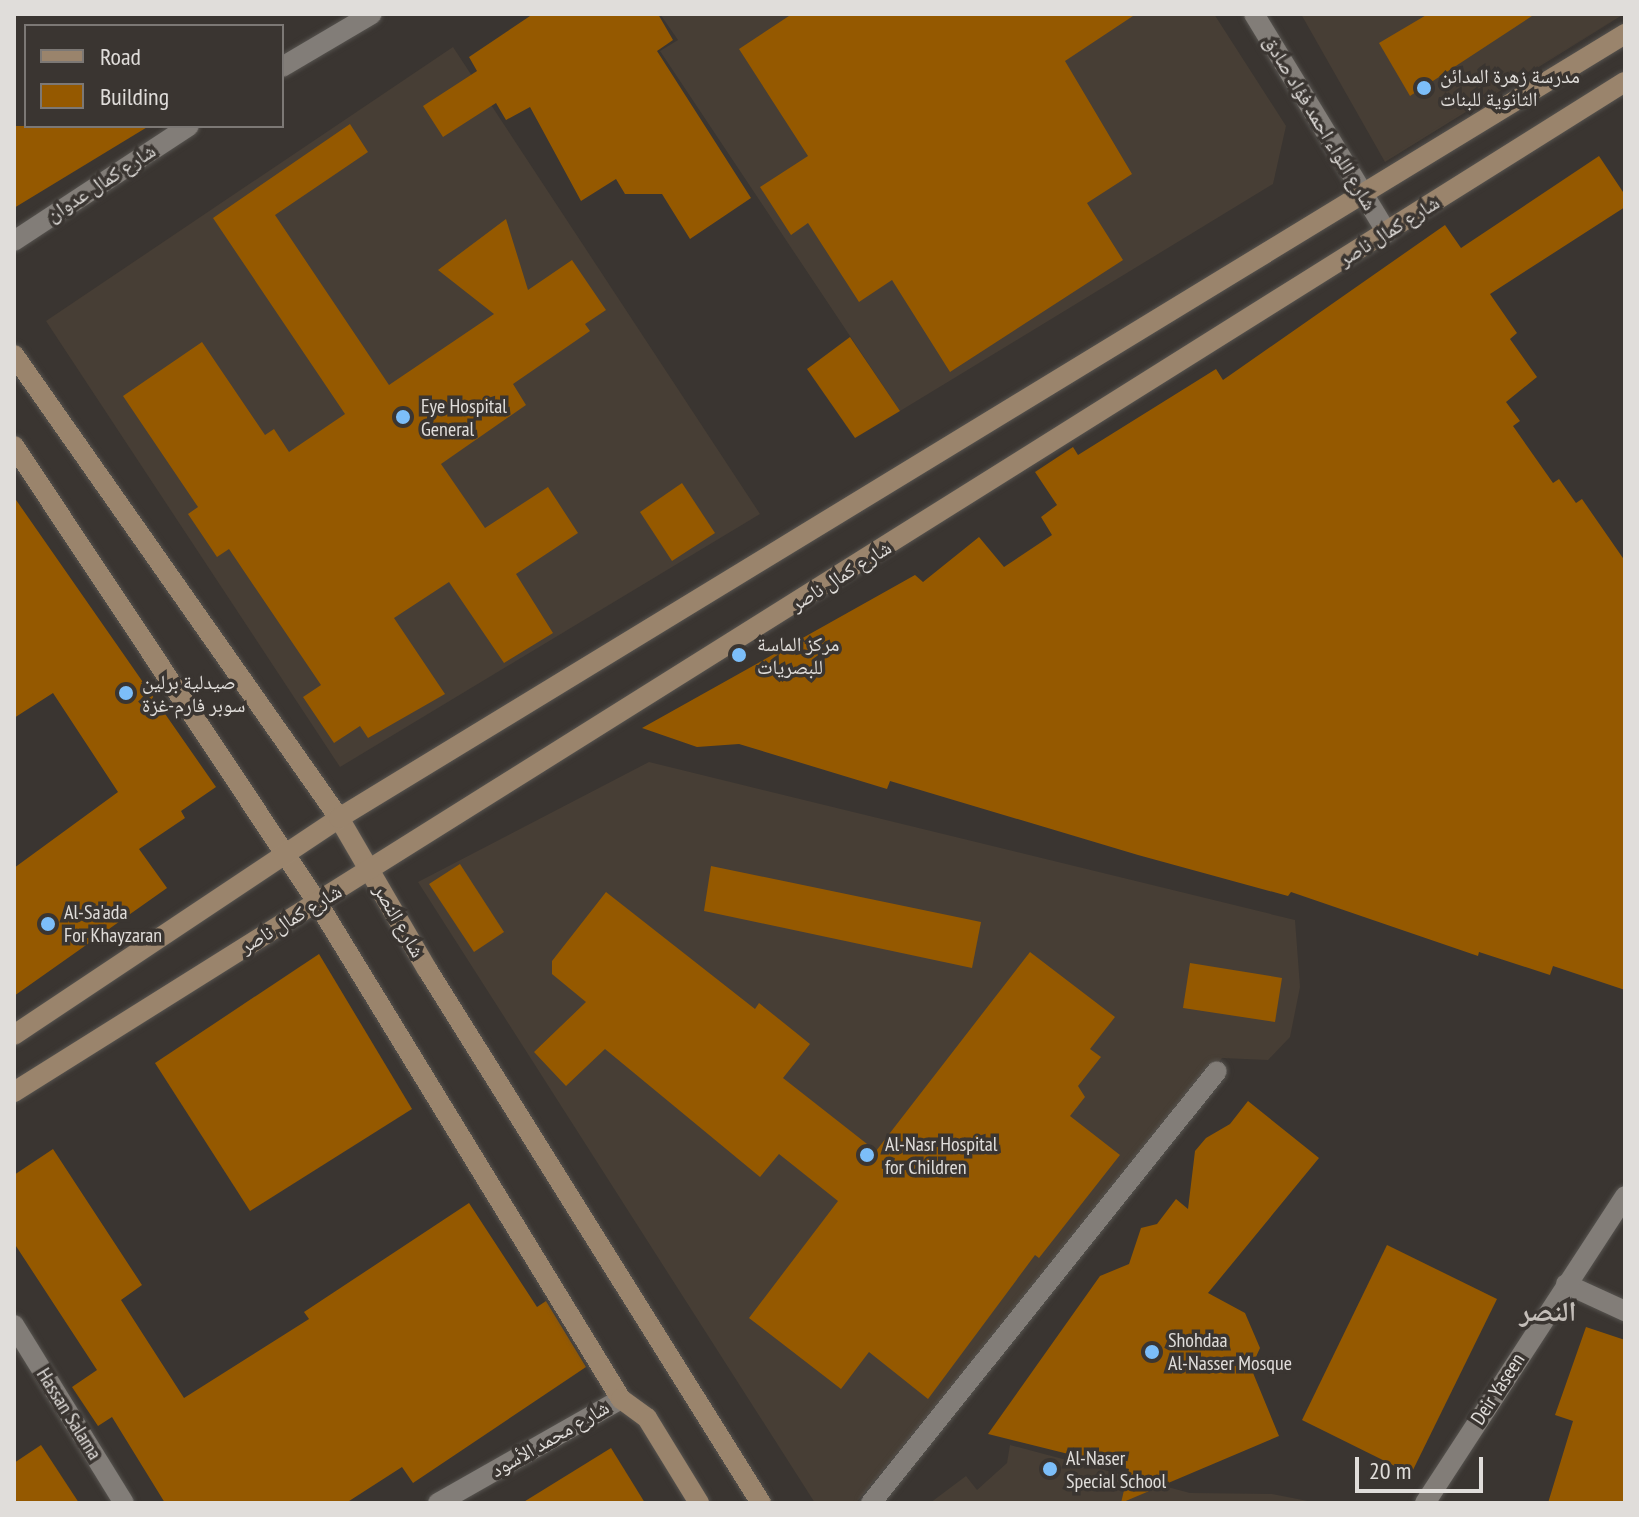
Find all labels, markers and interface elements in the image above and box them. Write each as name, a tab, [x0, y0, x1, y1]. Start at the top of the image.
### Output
legend	[24, 24, 284, 128]
street label: شارع اللواء احمد فؤاد صادق	[1258, 31, 1382, 215]
text: Road	[100, 41, 141, 72]
place label: مدرسة زهرة المدائن الثانوية للبنات	[1440, 64, 1580, 111]
marker: مدرسة زهرة المدائن الثانوية للبنات	[1415, 79, 1433, 97]
text: Building	[100, 81, 169, 112]
street label: شارع كمال عدوان	[42, 139, 160, 227]
street label: شارع كمال ناصر	[1334, 191, 1444, 271]
place label: Eye Hospital General	[421, 394, 507, 441]
marker: Eye Hospital General	[392, 406, 414, 428]
street label: شارع كمال ناصر	[786, 536, 896, 616]
place label: مركز الماسة للبصريات	[757, 632, 839, 679]
marker: مركز الماسة للبصريات	[728, 644, 750, 666]
place label: صيدلية برلين سوبر فارم-غزة	[142, 670, 245, 717]
marker: صيدلية برلين سوبر فارم-غزة	[117, 684, 135, 702]
street label: شارع كمال ناصر	[236, 879, 346, 959]
street label: شارع النصر	[368, 880, 430, 962]
place label: Al-Sa'ada For Khayzaran	[64, 900, 162, 947]
marker: Al-Sa'ada For Khayzaran	[39, 915, 57, 933]
place label: Al-Nasr Hospital for Children	[885, 1132, 997, 1179]
marker: Al-Nasr Hospital for Children	[856, 1144, 878, 1166]
district label: النصر	[1520, 1294, 1576, 1328]
place label: Shohdaa Al-Nasser Mosque	[1168, 1328, 1292, 1375]
marker: Shohdaa Al-Nasser Mosque	[1143, 1343, 1161, 1361]
street label: Deir Yaseen	[1466, 1349, 1530, 1429]
street label: Hassan Salama	[31, 1364, 107, 1464]
street label: شارع محمد الأسود	[487, 1395, 613, 1483]
scale bar	[1359, 1441, 1487, 1491]
place label: Al-Naser Special School	[1066, 1446, 1166, 1493]
text: 20 m	[1369, 1455, 1411, 1486]
marker: Al-Naser Special School	[1041, 1460, 1059, 1478]

